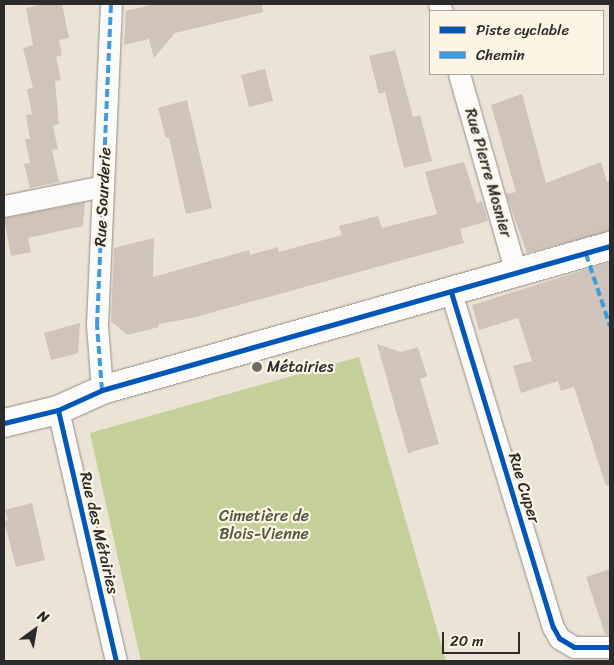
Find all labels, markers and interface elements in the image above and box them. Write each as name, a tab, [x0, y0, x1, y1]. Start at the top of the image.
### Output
legend	[429, 10, 604, 75]
text: Piste cyclable	[476, 17, 569, 43]
text: Chemin	[476, 42, 525, 68]
street label: Rue Pierre Mosnier	[460, 106, 516, 240]
street label: Rue Sourderie	[91, 147, 115, 247]
place label: Métairies	[267, 357, 333, 377]
marker: Métairies	[251, 361, 263, 373]
street label: Rue Cuper	[504, 451, 544, 525]
street label: Rue des Métairies	[76, 470, 122, 596]
park label: Cimetière de Blois-Vienne	[219, 506, 309, 544]
text: N	[32, 604, 54, 630]
north arrow	[10, 605, 60, 655]
scale bar	[444, 622, 522, 654]
text: 20 m	[450, 628, 484, 654]

